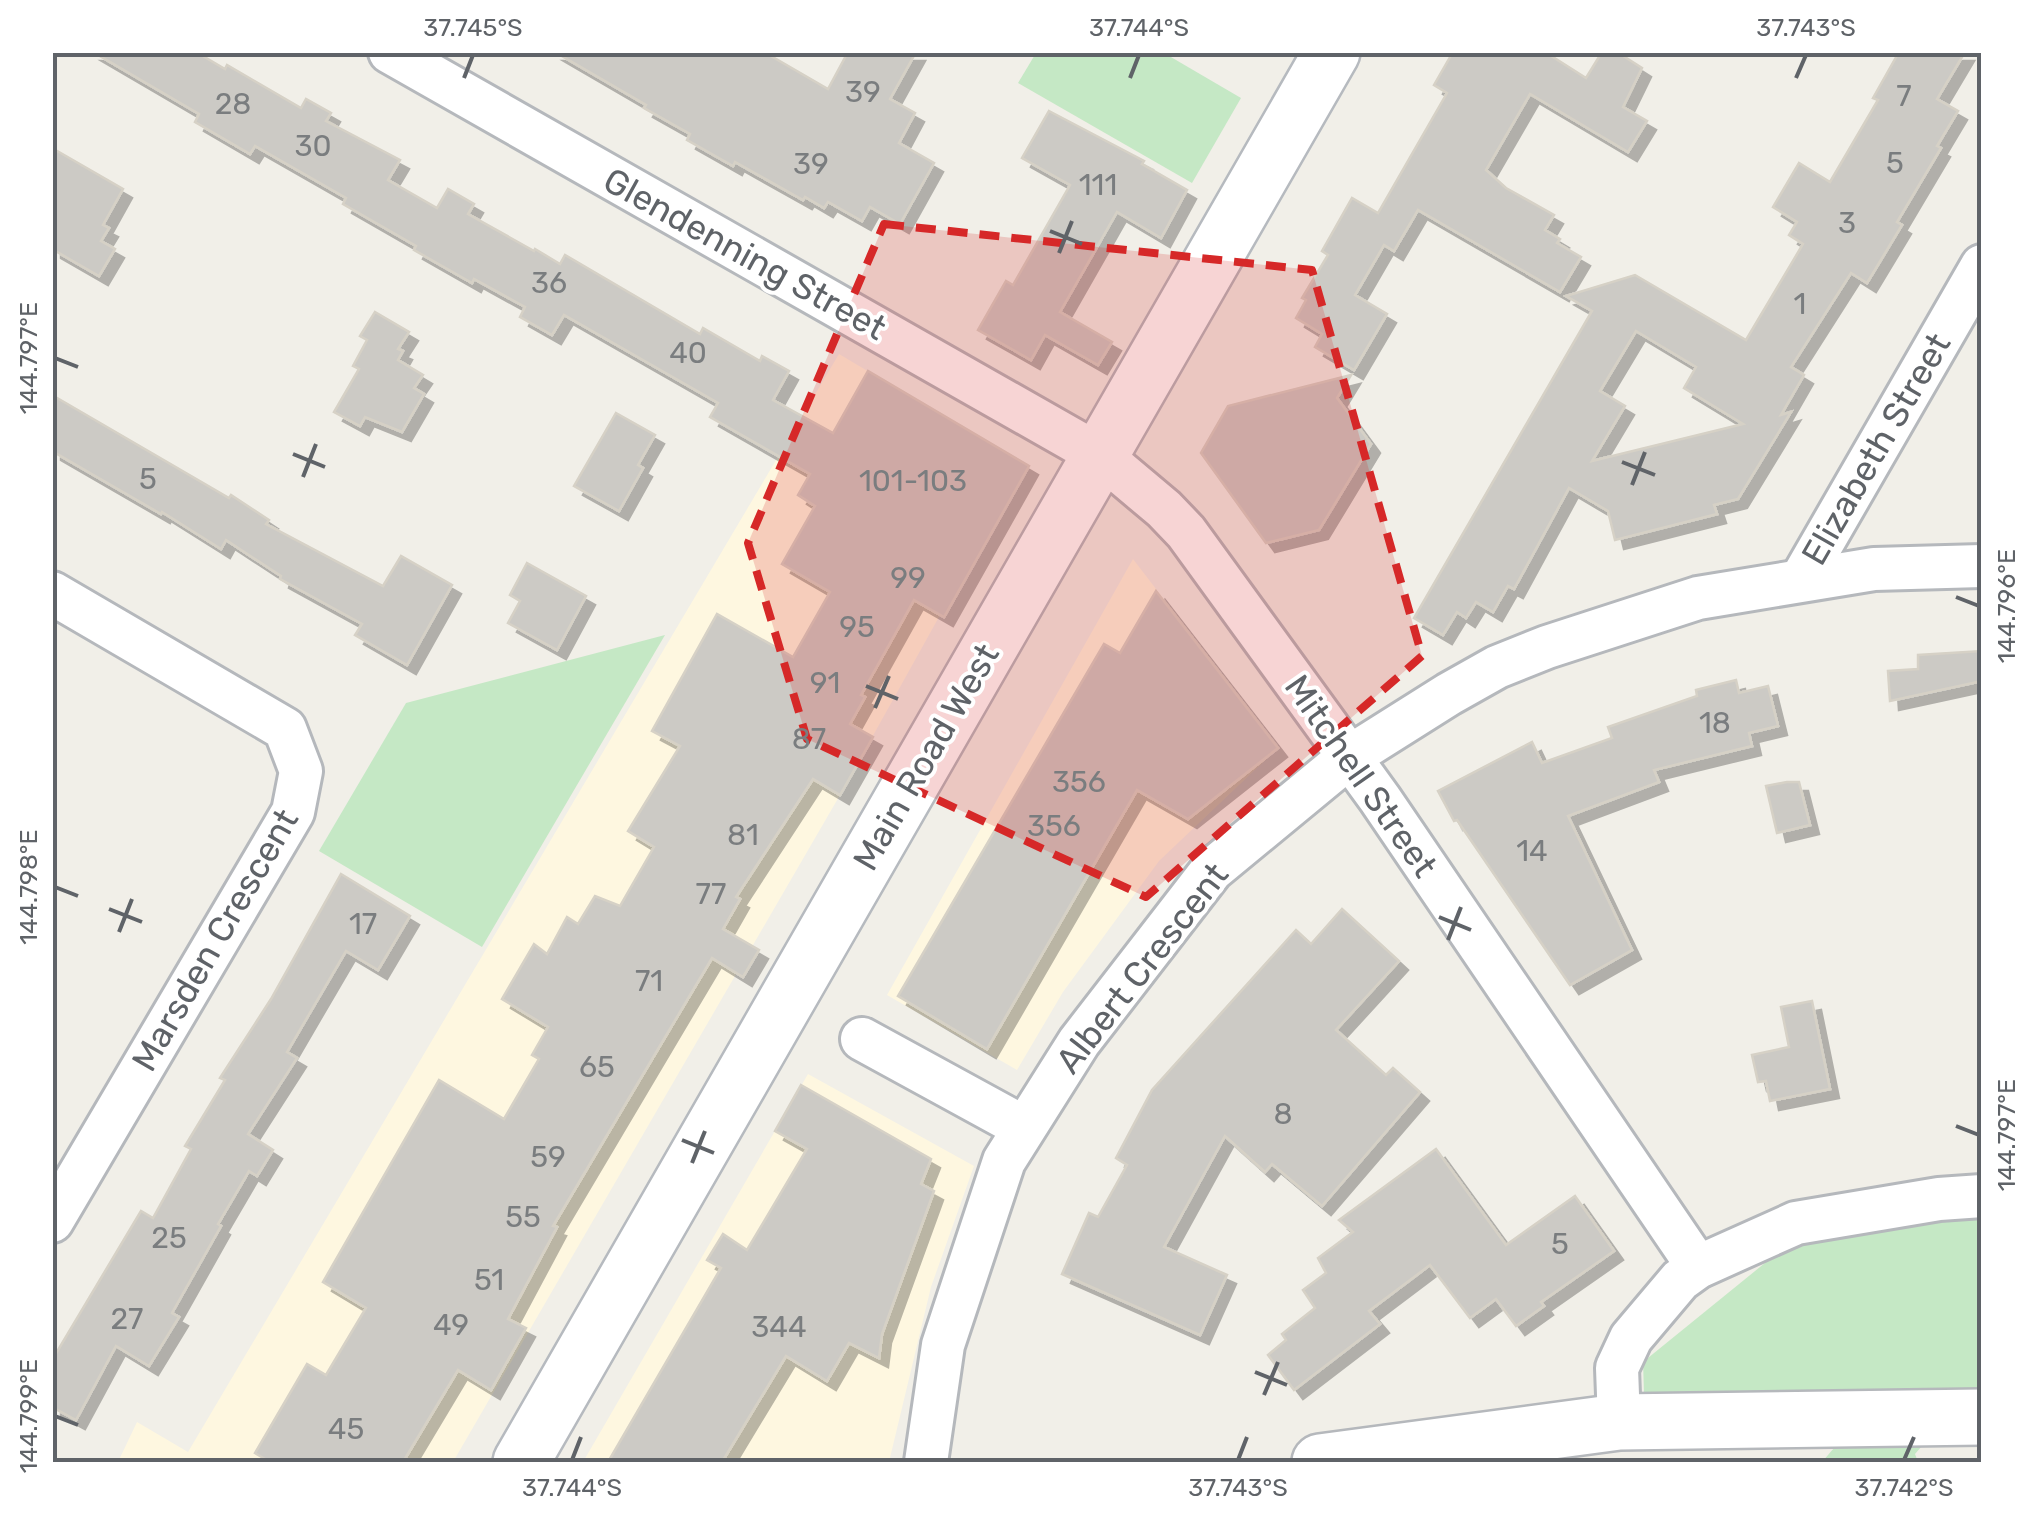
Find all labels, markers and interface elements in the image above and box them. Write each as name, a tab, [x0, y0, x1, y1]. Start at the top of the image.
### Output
text: 37.745°S	[423, 13, 523, 42]
text: 37.744°S	[1089, 13, 1189, 42]
text: 37.743°S	[1756, 13, 1856, 42]
house number: 39	[845, 74, 881, 110]
house number: 7	[1896, 78, 1912, 114]
house number: 28	[215, 86, 251, 122]
house number: 30	[294, 128, 332, 164]
house number: 5	[1886, 145, 1904, 181]
house number: 39	[793, 146, 829, 182]
street label: Glendenning Street	[596, 159, 894, 349]
house number: 111	[1079, 167, 1117, 203]
house number: 3	[1838, 205, 1856, 241]
house number: 36	[531, 265, 567, 301]
house number: 1	[1794, 286, 1806, 322]
text: 144.797°E	[14, 302, 43, 414]
street label: Elizabeth Street	[1793, 326, 1959, 572]
house number: 40	[669, 335, 707, 371]
house number: 5	[139, 461, 157, 497]
house number: 101-103	[859, 463, 967, 499]
text: 144.796°E	[1992, 549, 2021, 663]
house number: 99	[890, 560, 926, 596]
house number: 95	[839, 609, 875, 645]
street label: Main Road West	[844, 636, 1008, 878]
house number: 91	[810, 665, 840, 701]
street label: Mitchell Street	[1276, 667, 1446, 885]
house number: 18	[1699, 705, 1731, 741]
house number: 87	[792, 721, 826, 757]
house number: 356	[1052, 764, 1106, 800]
street label: Marsden Crescent	[123, 801, 307, 1079]
house number: 356	[1027, 808, 1081, 844]
house number: 81	[727, 817, 759, 853]
text: 144.798°E	[14, 829, 43, 945]
house number: 14	[1516, 833, 1548, 869]
street label: Albert Crescent	[1047, 855, 1237, 1081]
house number: 77	[696, 876, 726, 912]
house number: 17	[349, 906, 377, 942]
house number: 71	[635, 963, 663, 999]
house number: 65	[579, 1049, 615, 1085]
text: 144.797°E	[1992, 1079, 2021, 1191]
house number: 8	[1273, 1096, 1293, 1132]
house number: 59	[530, 1139, 566, 1175]
house number: 55	[505, 1199, 541, 1235]
house number: 25	[151, 1220, 187, 1256]
house number: 5	[1551, 1226, 1569, 1262]
house number: 51	[474, 1262, 504, 1298]
house number: 27	[111, 1301, 144, 1337]
house number: 49	[433, 1307, 469, 1343]
house number: 344	[751, 1309, 807, 1345]
text: 144.799°E	[14, 1359, 43, 1473]
house number: 45	[328, 1411, 364, 1447]
text: 37.744°S	[522, 1473, 622, 1502]
text: 37.743°S	[1188, 1473, 1288, 1502]
text: 37.742°S	[1854, 1473, 1954, 1502]

